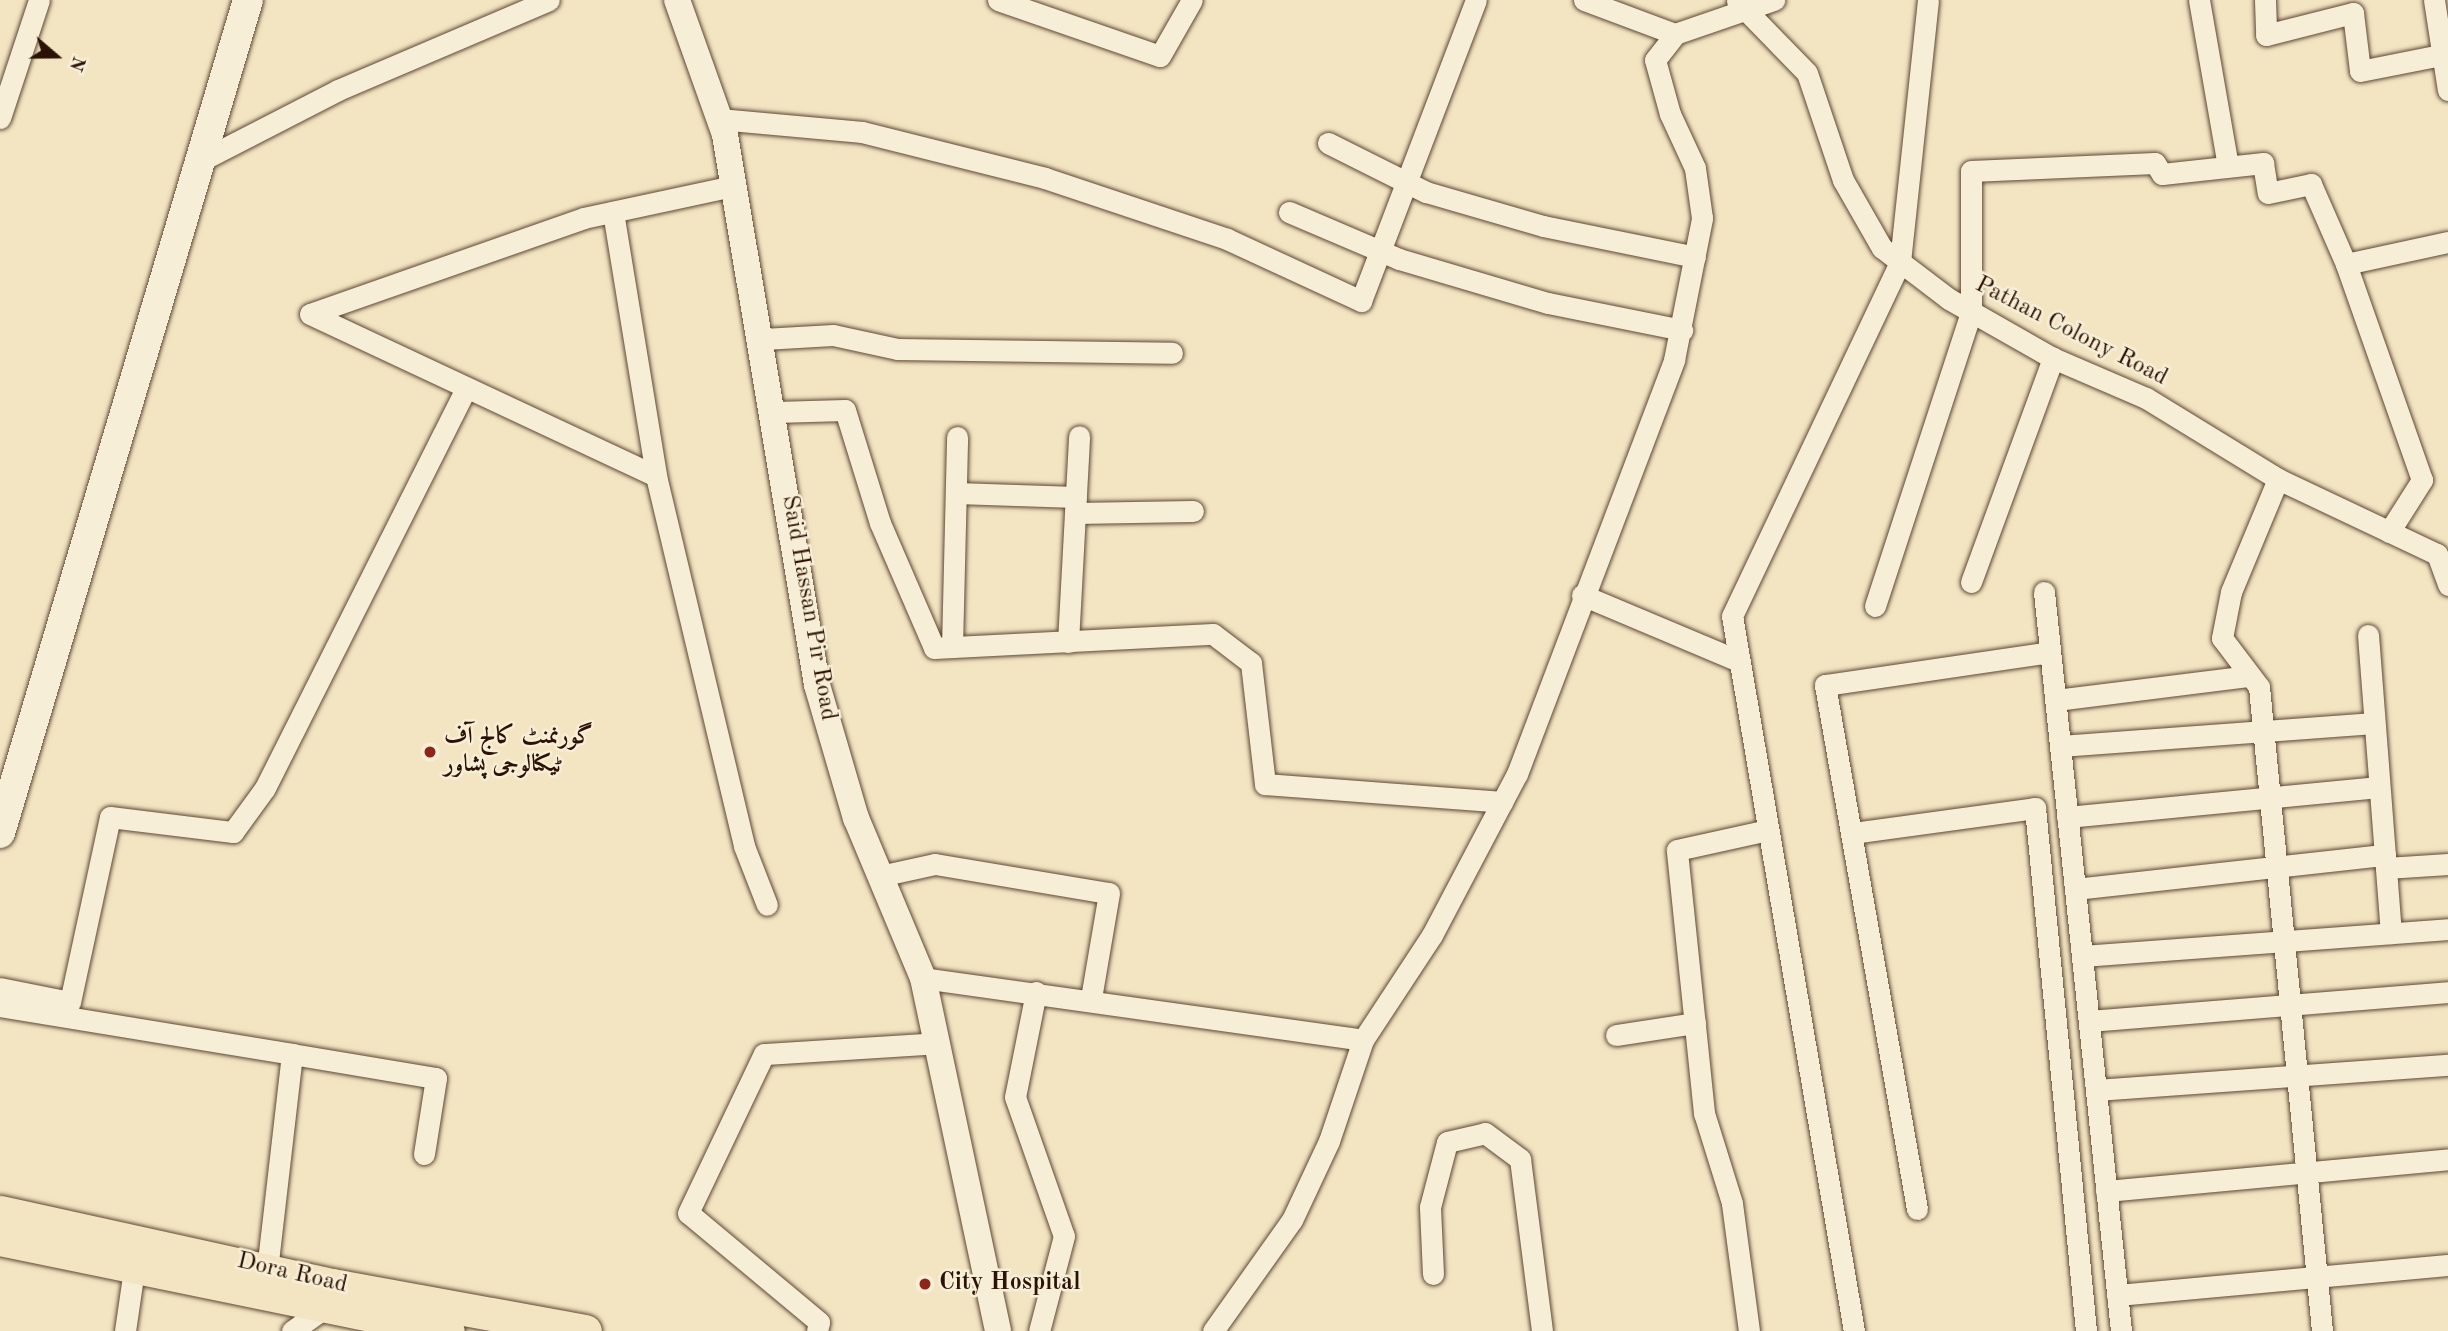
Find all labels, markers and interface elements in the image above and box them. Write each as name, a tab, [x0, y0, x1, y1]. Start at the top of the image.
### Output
north arrow	[21, 21, 91, 91]
text: N	[65, 53, 88, 73]
street label: Pathan Colony Road	[1970, 271, 2172, 393]
street label: Said Hassan Pir Road	[774, 493, 842, 723]
place label: گورنمنٹ کالج آف ٹیکنالوجی پشاور	[444, 724, 593, 780]
marker: گورنمنٹ کالج آف ٹیکنالوجی پشاور	[422, 744, 438, 760]
street label: Dora Road	[234, 1247, 350, 1301]
place label: City Hospital	[939, 1270, 1081, 1298]
marker: City Hospital	[917, 1276, 933, 1292]

